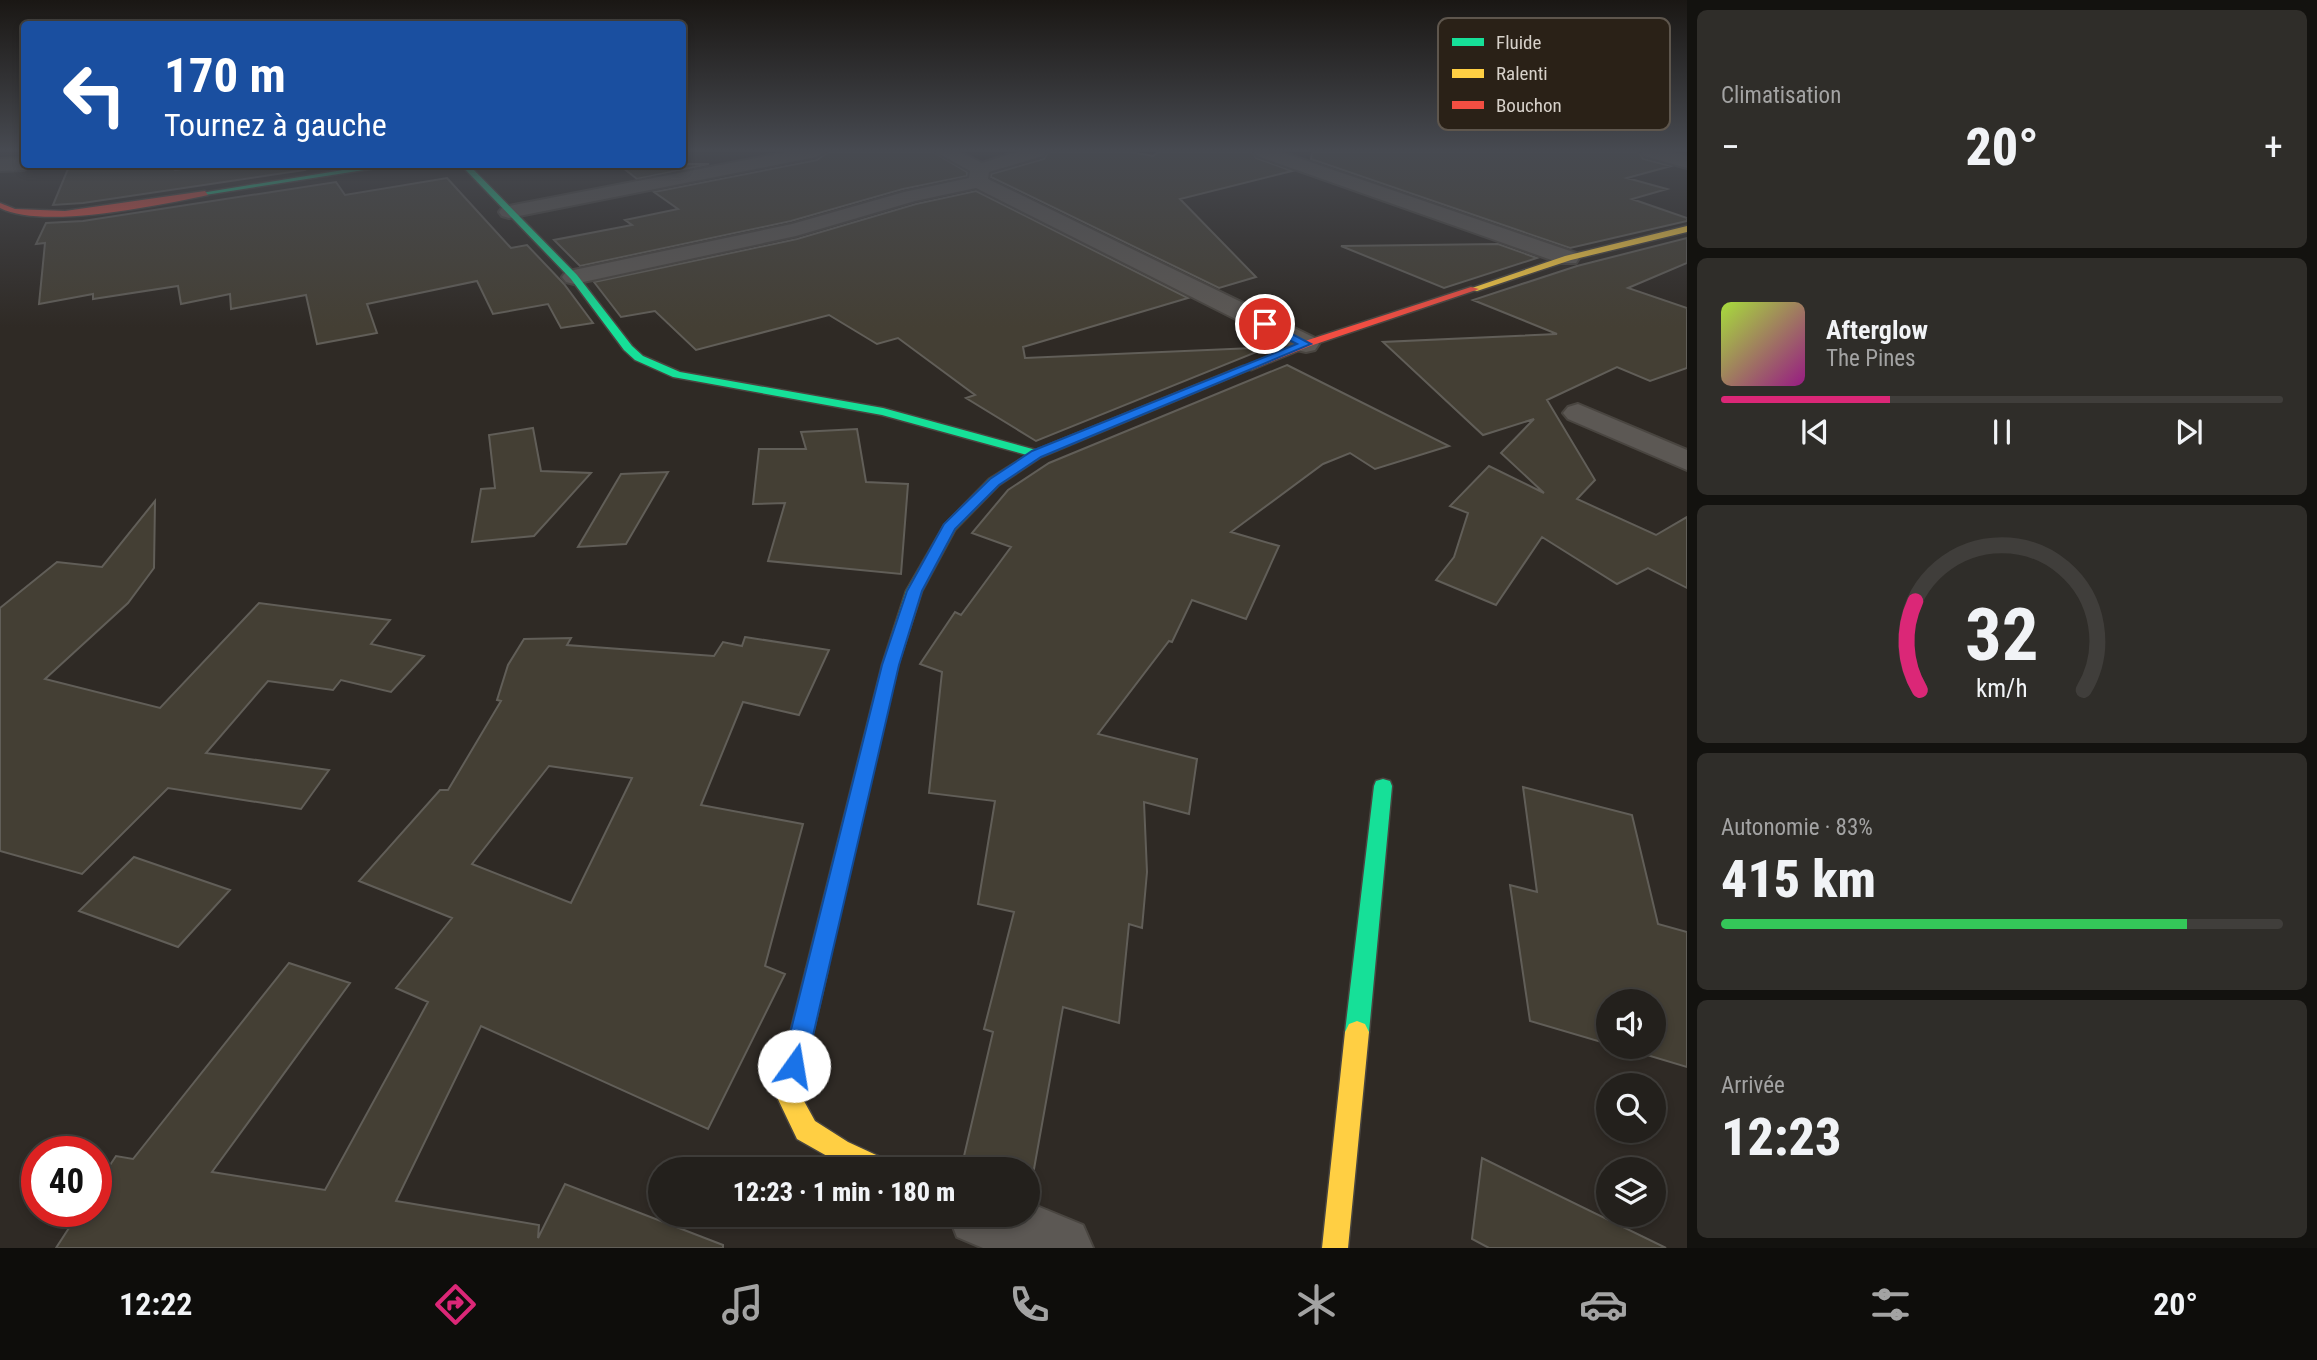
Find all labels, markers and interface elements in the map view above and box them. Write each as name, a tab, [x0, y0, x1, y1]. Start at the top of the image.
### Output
legend	[1438, 18, 1670, 130]
text: Fluide	[1496, 31, 1541, 54]
text: 170 m	[164, 47, 286, 104]
icon: left	[49, 49, 140, 140]
text: Ralenti	[1496, 62, 1548, 85]
text: Climatisation	[1721, 82, 1841, 109]
text: Bouchon	[1496, 94, 1562, 117]
text: Tournez à gauche	[164, 106, 387, 144]
text: 20°	[1965, 117, 2039, 178]
text: −	[1721, 125, 1740, 169]
text: +	[2264, 125, 2283, 169]
pin	[1235, 294, 1295, 354]
icon: arrive	[1246, 305, 1284, 343]
text: Afterglow	[1826, 315, 1928, 345]
text: The Pines	[1826, 345, 1916, 372]
icon: previous	[1796, 413, 1834, 451]
icon: pause	[1983, 413, 2021, 451]
icon: next	[2170, 413, 2208, 451]
text: 32	[1965, 592, 2039, 678]
text: km/h	[1976, 674, 2028, 703]
text: Autonomie · 83%	[1721, 814, 1873, 841]
text: 415 km	[1721, 849, 1876, 910]
map controls	[1596, 989, 1666, 1227]
button: sound	[1596, 989, 1666, 1059]
position arrow	[757, 1029, 831, 1103]
text: Arrivée	[1721, 1072, 1785, 1099]
button: search	[1596, 1073, 1666, 1143]
text: 12:23	[1721, 1107, 1841, 1168]
speed limit sign: 40	[21, 1136, 112, 1227]
button: layers	[1596, 1157, 1666, 1227]
text: 12:23 · 1 min · 180 m	[733, 1177, 955, 1207]
icon: directions	[431, 1280, 480, 1329]
icon: music	[718, 1280, 767, 1329]
icon: phone	[1005, 1280, 1054, 1329]
icon: climate	[1292, 1280, 1341, 1329]
icon: car	[1579, 1280, 1628, 1329]
icon: filters	[1866, 1280, 1915, 1329]
text: 12:22	[119, 1285, 192, 1323]
text: 20°	[2153, 1285, 2198, 1323]

